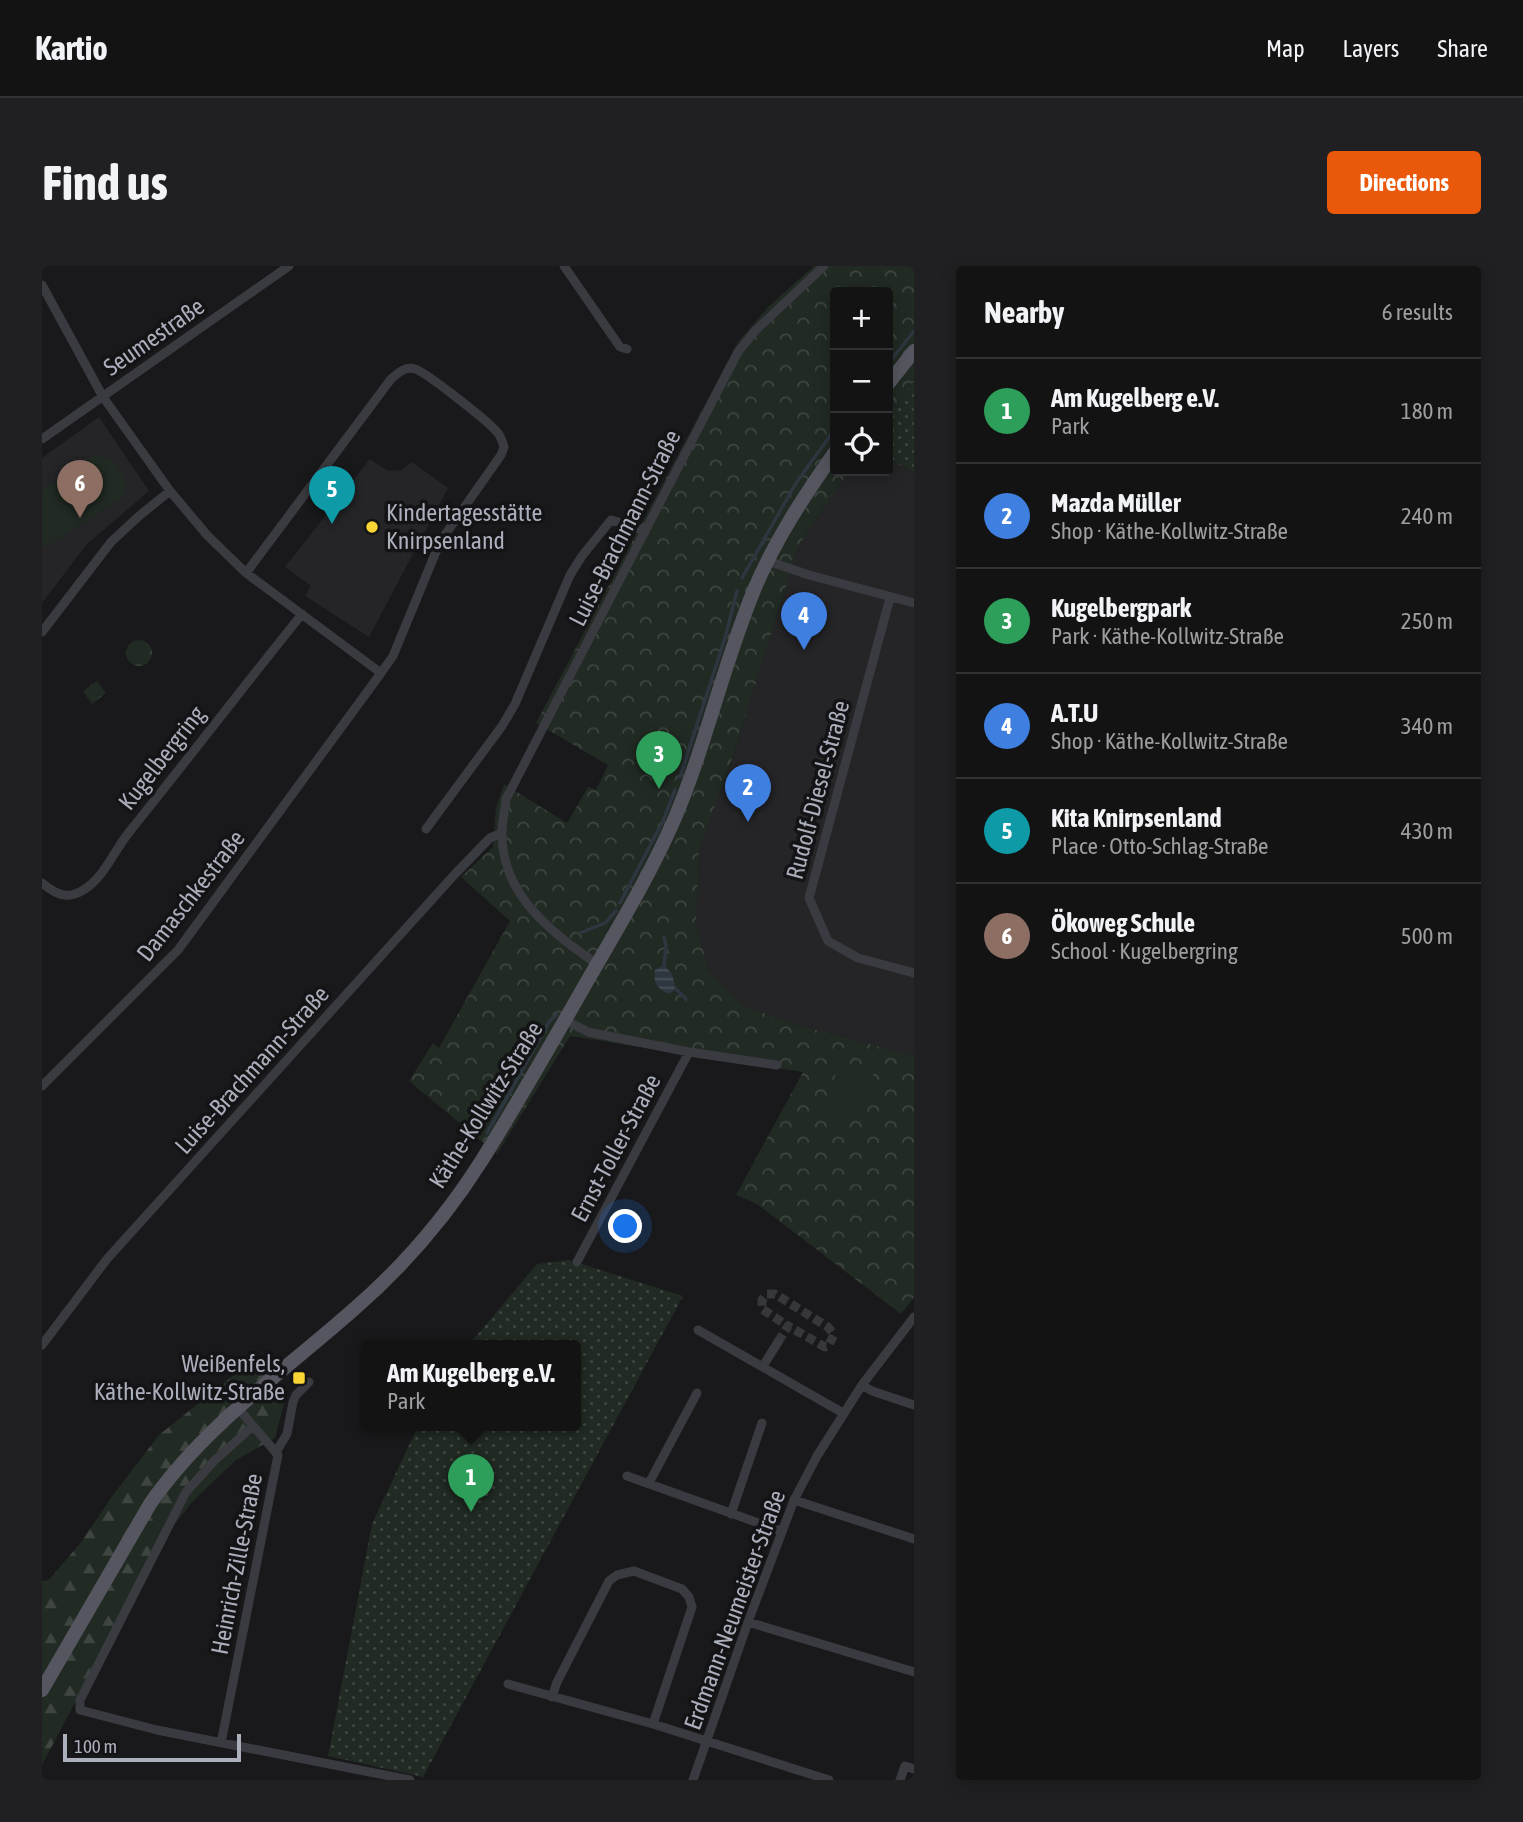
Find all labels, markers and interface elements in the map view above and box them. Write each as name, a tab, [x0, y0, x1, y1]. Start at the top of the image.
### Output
text: Kartio	[35, 29, 108, 67]
text: Map	[1266, 35, 1305, 62]
text: Layers	[1343, 35, 1399, 62]
text: Share	[1437, 35, 1488, 62]
button: Directions	[1327, 151, 1481, 214]
text: Find us	[42, 154, 168, 210]
map controls	[830, 287, 893, 476]
button: +	[830, 287, 893, 350]
street label: Seumestraße	[98, 292, 209, 381]
text: Nearby	[984, 295, 1064, 329]
text: 6 results	[1382, 299, 1453, 325]
button: −	[830, 350, 893, 413]
text: Am Kugelberg e.V.	[1051, 383, 1219, 413]
text: 1	[1002, 398, 1012, 424]
text: 180 m	[1401, 398, 1453, 424]
button: locate	[830, 413, 893, 476]
text: Park	[1051, 413, 1089, 439]
street label: Luise-Brachmann-Straße	[563, 425, 686, 630]
pin: 6	[57, 460, 103, 518]
pin: 5	[309, 466, 355, 524]
text: Mazda Müller	[1051, 488, 1181, 518]
place label: Kindertagesstätte Knirpsenland	[386, 499, 542, 554]
text: 2	[1002, 503, 1012, 529]
text: 240 m	[1401, 503, 1453, 529]
text: Shop · Käthe-Kollwitz-Straße	[1051, 518, 1288, 544]
marker: Kindertagesstätte Knirpsenland	[364, 519, 380, 535]
pin: 4	[781, 592, 827, 650]
text: Kugelbergpark	[1051, 593, 1191, 623]
text: 3	[1002, 608, 1012, 634]
text: 250 m	[1401, 608, 1453, 634]
text: Park · Käthe-Kollwitz-Straße	[1051, 623, 1284, 649]
street label: Rudolf-Diesel-Straße	[781, 698, 854, 882]
text: A.T.U	[1051, 698, 1098, 728]
street label: Kugelbergring	[113, 700, 211, 815]
text: 4	[1002, 713, 1012, 739]
text: 340 m	[1401, 713, 1453, 739]
text: Shop · Käthe-Kollwitz-Straße	[1051, 728, 1288, 754]
pin: 3	[636, 731, 682, 789]
pin: 2	[725, 764, 771, 822]
text: Kita Knirpsenland	[1051, 803, 1222, 833]
text: 5	[1002, 818, 1012, 844]
text: 430 m	[1401, 818, 1453, 844]
street label: Damaschkestraße	[131, 825, 250, 966]
text: Place · Otto-Schlag-Straße	[1051, 833, 1269, 859]
text: Ökoweg Schule	[1051, 908, 1195, 938]
text: 6	[1002, 923, 1012, 949]
text: 500 m	[1401, 923, 1453, 949]
text: School · Kugelbergring	[1051, 938, 1238, 964]
street label: Luise-Brachmann-Straße	[169, 980, 334, 1159]
street label: Käthe-Kollwitz-Straße	[423, 1016, 548, 1193]
street label: Ernst-Toller-Straße	[565, 1070, 666, 1226]
your location	[608, 1209, 642, 1243]
popup	[361, 1340, 581, 1431]
place label: Weißenfels, Käthe-Kollwitz-Straße	[94, 1350, 285, 1405]
text: Am Kugelberg e.V.	[387, 1358, 555, 1388]
marker: Weißenfels, Käthe-Kollwitz-Straße	[291, 1370, 307, 1386]
text: Park	[387, 1388, 425, 1414]
pin: 1	[448, 1454, 494, 1512]
street label: Heinrich-Zille-Straße	[206, 1471, 267, 1657]
street label: Erdmann-Neumeister-Straße	[679, 1486, 790, 1733]
scale bar	[63, 1731, 242, 1763]
text: 100 m	[74, 1735, 117, 1757]

